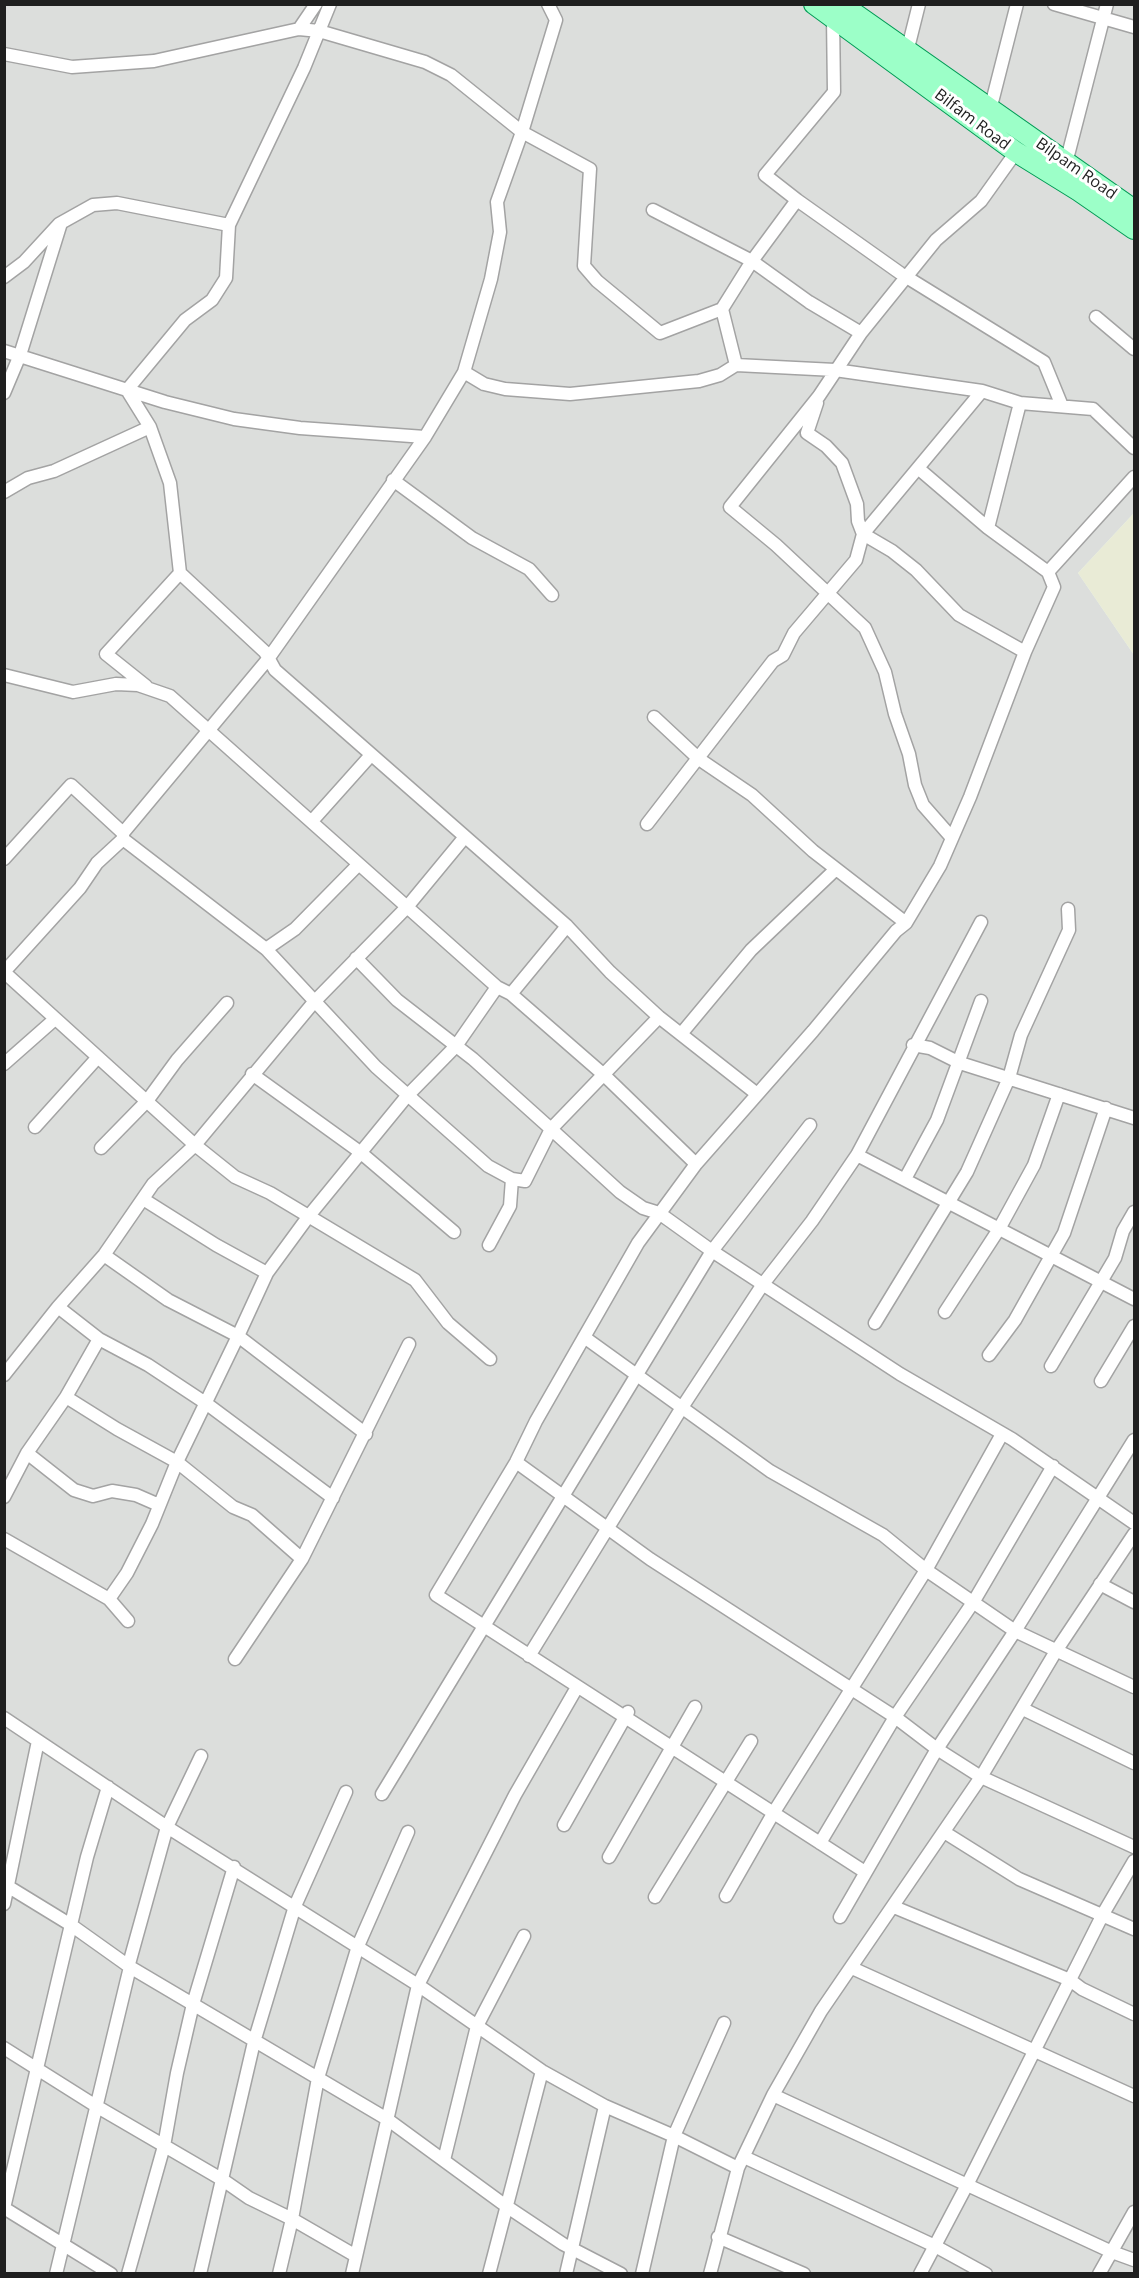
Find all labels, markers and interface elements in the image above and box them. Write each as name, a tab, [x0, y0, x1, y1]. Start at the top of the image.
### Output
street label: Bilfam Road	[930, 85, 1014, 155]
street label: Bilpam Road	[1032, 134, 1120, 204]

